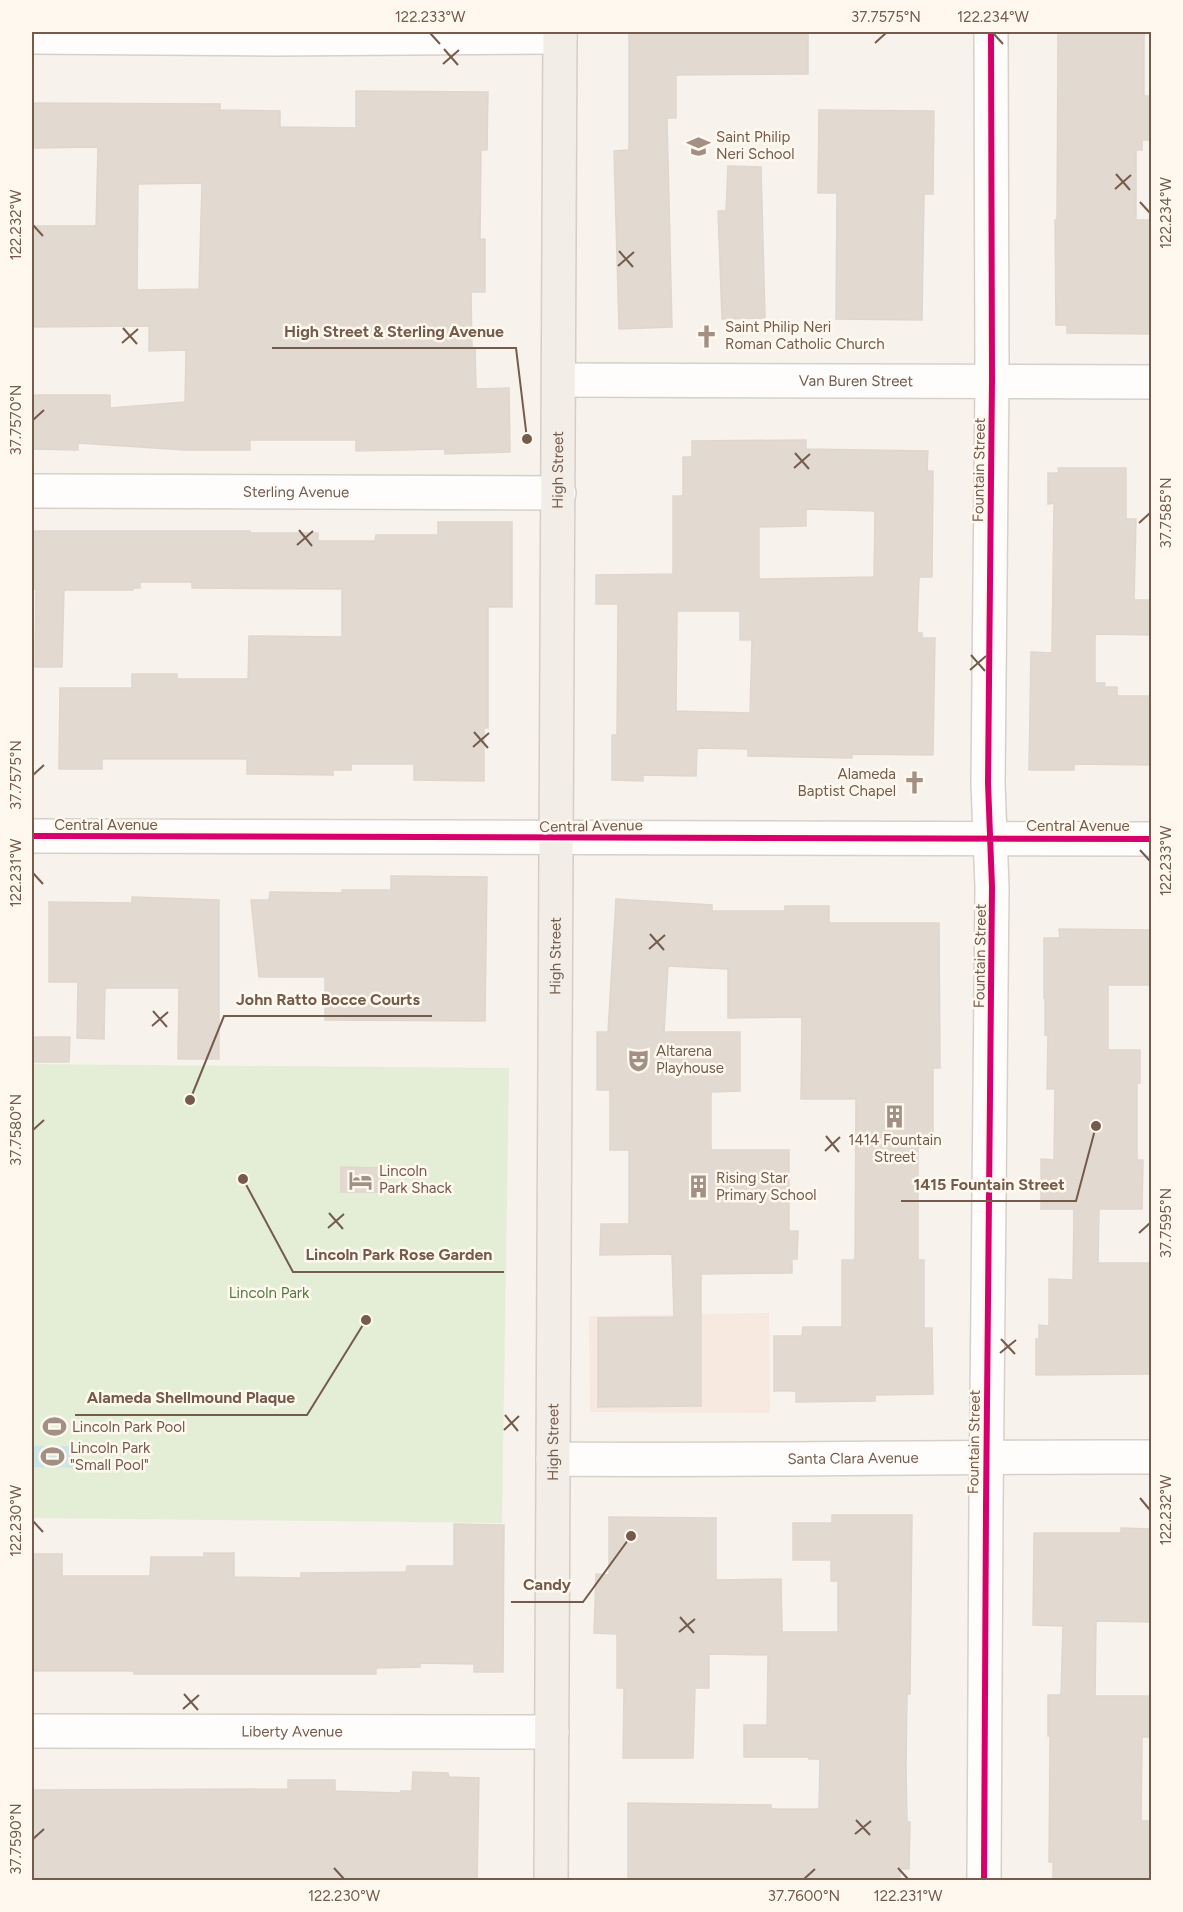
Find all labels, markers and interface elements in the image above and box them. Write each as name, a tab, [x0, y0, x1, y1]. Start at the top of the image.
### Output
text: 122.233°W	[395, 8, 466, 26]
text: 37.7575°N	[851, 8, 921, 26]
text: 122.234°W	[957, 8, 1030, 26]
place label: Saint Philip Neri School	[716, 128, 794, 163]
school or university icon: Saint Philip Neri School	[685, 133, 711, 159]
text: 122.234°W	[1157, 176, 1175, 249]
text: 122.232°W	[7, 189, 25, 260]
callout: High Street & Sterling Avenue	[272, 314, 516, 348]
place label: Saint Philip Neri Roman Catholic Church	[725, 318, 885, 353]
text: High Street & Sterling Avenue	[284, 322, 504, 341]
church icon: Saint Philip Neri Roman Catholic Church	[694, 323, 720, 349]
street label: Van Buren Street	[799, 372, 914, 390]
text: 37.7570°N	[7, 385, 25, 455]
street label: Fountain Street	[969, 417, 989, 522]
street label: High Street	[549, 431, 567, 509]
text: 37.7585°N	[1157, 478, 1175, 549]
street label: Sterling Avenue	[243, 483, 349, 501]
text: 37.7575°N	[7, 740, 25, 810]
place label: Alameda Baptist Chapel	[798, 765, 896, 800]
church icon: Alameda Baptist Chapel	[901, 770, 927, 796]
street label: Central Avenue	[54, 816, 158, 834]
street label: Central Avenue	[539, 816, 643, 836]
street label: Central Avenue	[1026, 817, 1130, 835]
text: 122.233°W	[1157, 825, 1175, 896]
text: 122.231°W	[7, 838, 25, 907]
street label: Fountain Street	[970, 903, 990, 1008]
street label: High Street	[546, 917, 565, 995]
callout: John Ratto Bocce Courts	[224, 982, 432, 1016]
text: John Ratto Bocce Courts	[236, 990, 421, 1009]
place label: Altarena Playhouse	[656, 1042, 724, 1077]
theatre icon: Altarena Playhouse	[625, 1047, 651, 1073]
text: 37.7580°N	[7, 1094, 25, 1166]
building icon: 1414 Fountain Street	[882, 1103, 908, 1129]
place label: 1414 Fountain Street	[848, 1131, 942, 1166]
place label: Lincoln Park Shack	[379, 1162, 453, 1197]
hotel icon: Lincoln Park Shack	[348, 1167, 374, 1193]
callout: 1415 Fountain Street	[901, 1167, 1076, 1201]
place label: Rising Star Primary School	[716, 1169, 817, 1204]
building icon: Rising Star Primary School	[685, 1174, 711, 1200]
text: 1415 Fountain Street	[913, 1175, 1065, 1194]
text: 37.7595°N	[1157, 1188, 1175, 1258]
callout: Lincoln Park Rose Garden	[293, 1238, 504, 1272]
text: Lincoln Park Rose Garden	[306, 1245, 492, 1264]
park label: Lincoln Park	[229, 1284, 310, 1302]
callout: Alameda Shellmound Plaque	[75, 1381, 307, 1415]
text: Alameda Shellmound Plaque	[87, 1388, 295, 1407]
street label: Fountain Street	[964, 1389, 984, 1494]
street label: High Street	[544, 1403, 562, 1481]
sports icon: Lincoln Park Pool	[41, 1414, 67, 1440]
place label: Lincoln Park Pool	[72, 1418, 185, 1436]
place label: Lincoln Park "Small Pool"	[70, 1439, 151, 1474]
sports icon: Lincoln Park "Small Pool"	[39, 1444, 65, 1470]
street label: Santa Clara Avenue	[787, 1449, 919, 1468]
text: 122.232°W	[1157, 1474, 1175, 1545]
text: 122.230°W	[7, 1484, 25, 1557]
callout: Candy	[511, 1568, 583, 1602]
text: Candy	[523, 1575, 572, 1594]
street label: Liberty Avenue	[241, 1722, 343, 1741]
text: 37.7590°N	[7, 1803, 25, 1875]
text: 122.230°W	[308, 1887, 381, 1905]
text: 37.7600°N	[768, 1887, 840, 1905]
text: 122.231°W	[874, 1887, 943, 1905]

